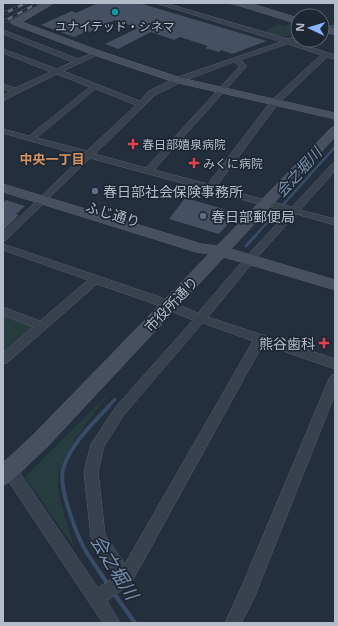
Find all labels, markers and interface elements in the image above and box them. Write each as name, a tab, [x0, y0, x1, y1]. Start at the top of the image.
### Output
marker: ユナイテッド・シネマ	[110, 7, 120, 17]
north arrow	[290, 8, 330, 48]
place label: ユナイテッド・シネマ	[55, 18, 175, 35]
text: N	[292, 22, 307, 32]
place label: 春日部嬉泉病院	[142, 136, 226, 153]
marker: 春日部嬉泉病院	[127, 138, 139, 150]
water label: 会之堀川	[270, 142, 327, 201]
district label: 中央一丁目	[19, 150, 85, 168]
place label: みくに病院	[203, 155, 263, 172]
marker: みくに病院	[188, 157, 200, 169]
place label: 春日部社会保険事務所	[103, 182, 243, 201]
marker: 春日部社会保険事務所	[90, 186, 100, 196]
street label: ふじ通り	[83, 197, 143, 231]
place label: 春日部郵便局	[211, 207, 295, 226]
marker: 春日部郵便局	[198, 211, 208, 221]
street label: 市役所通り	[140, 272, 202, 336]
place label: 熊谷歯科	[259, 334, 315, 353]
marker: 熊谷歯科	[318, 337, 330, 349]
water label: 会之堀川	[86, 530, 145, 606]

